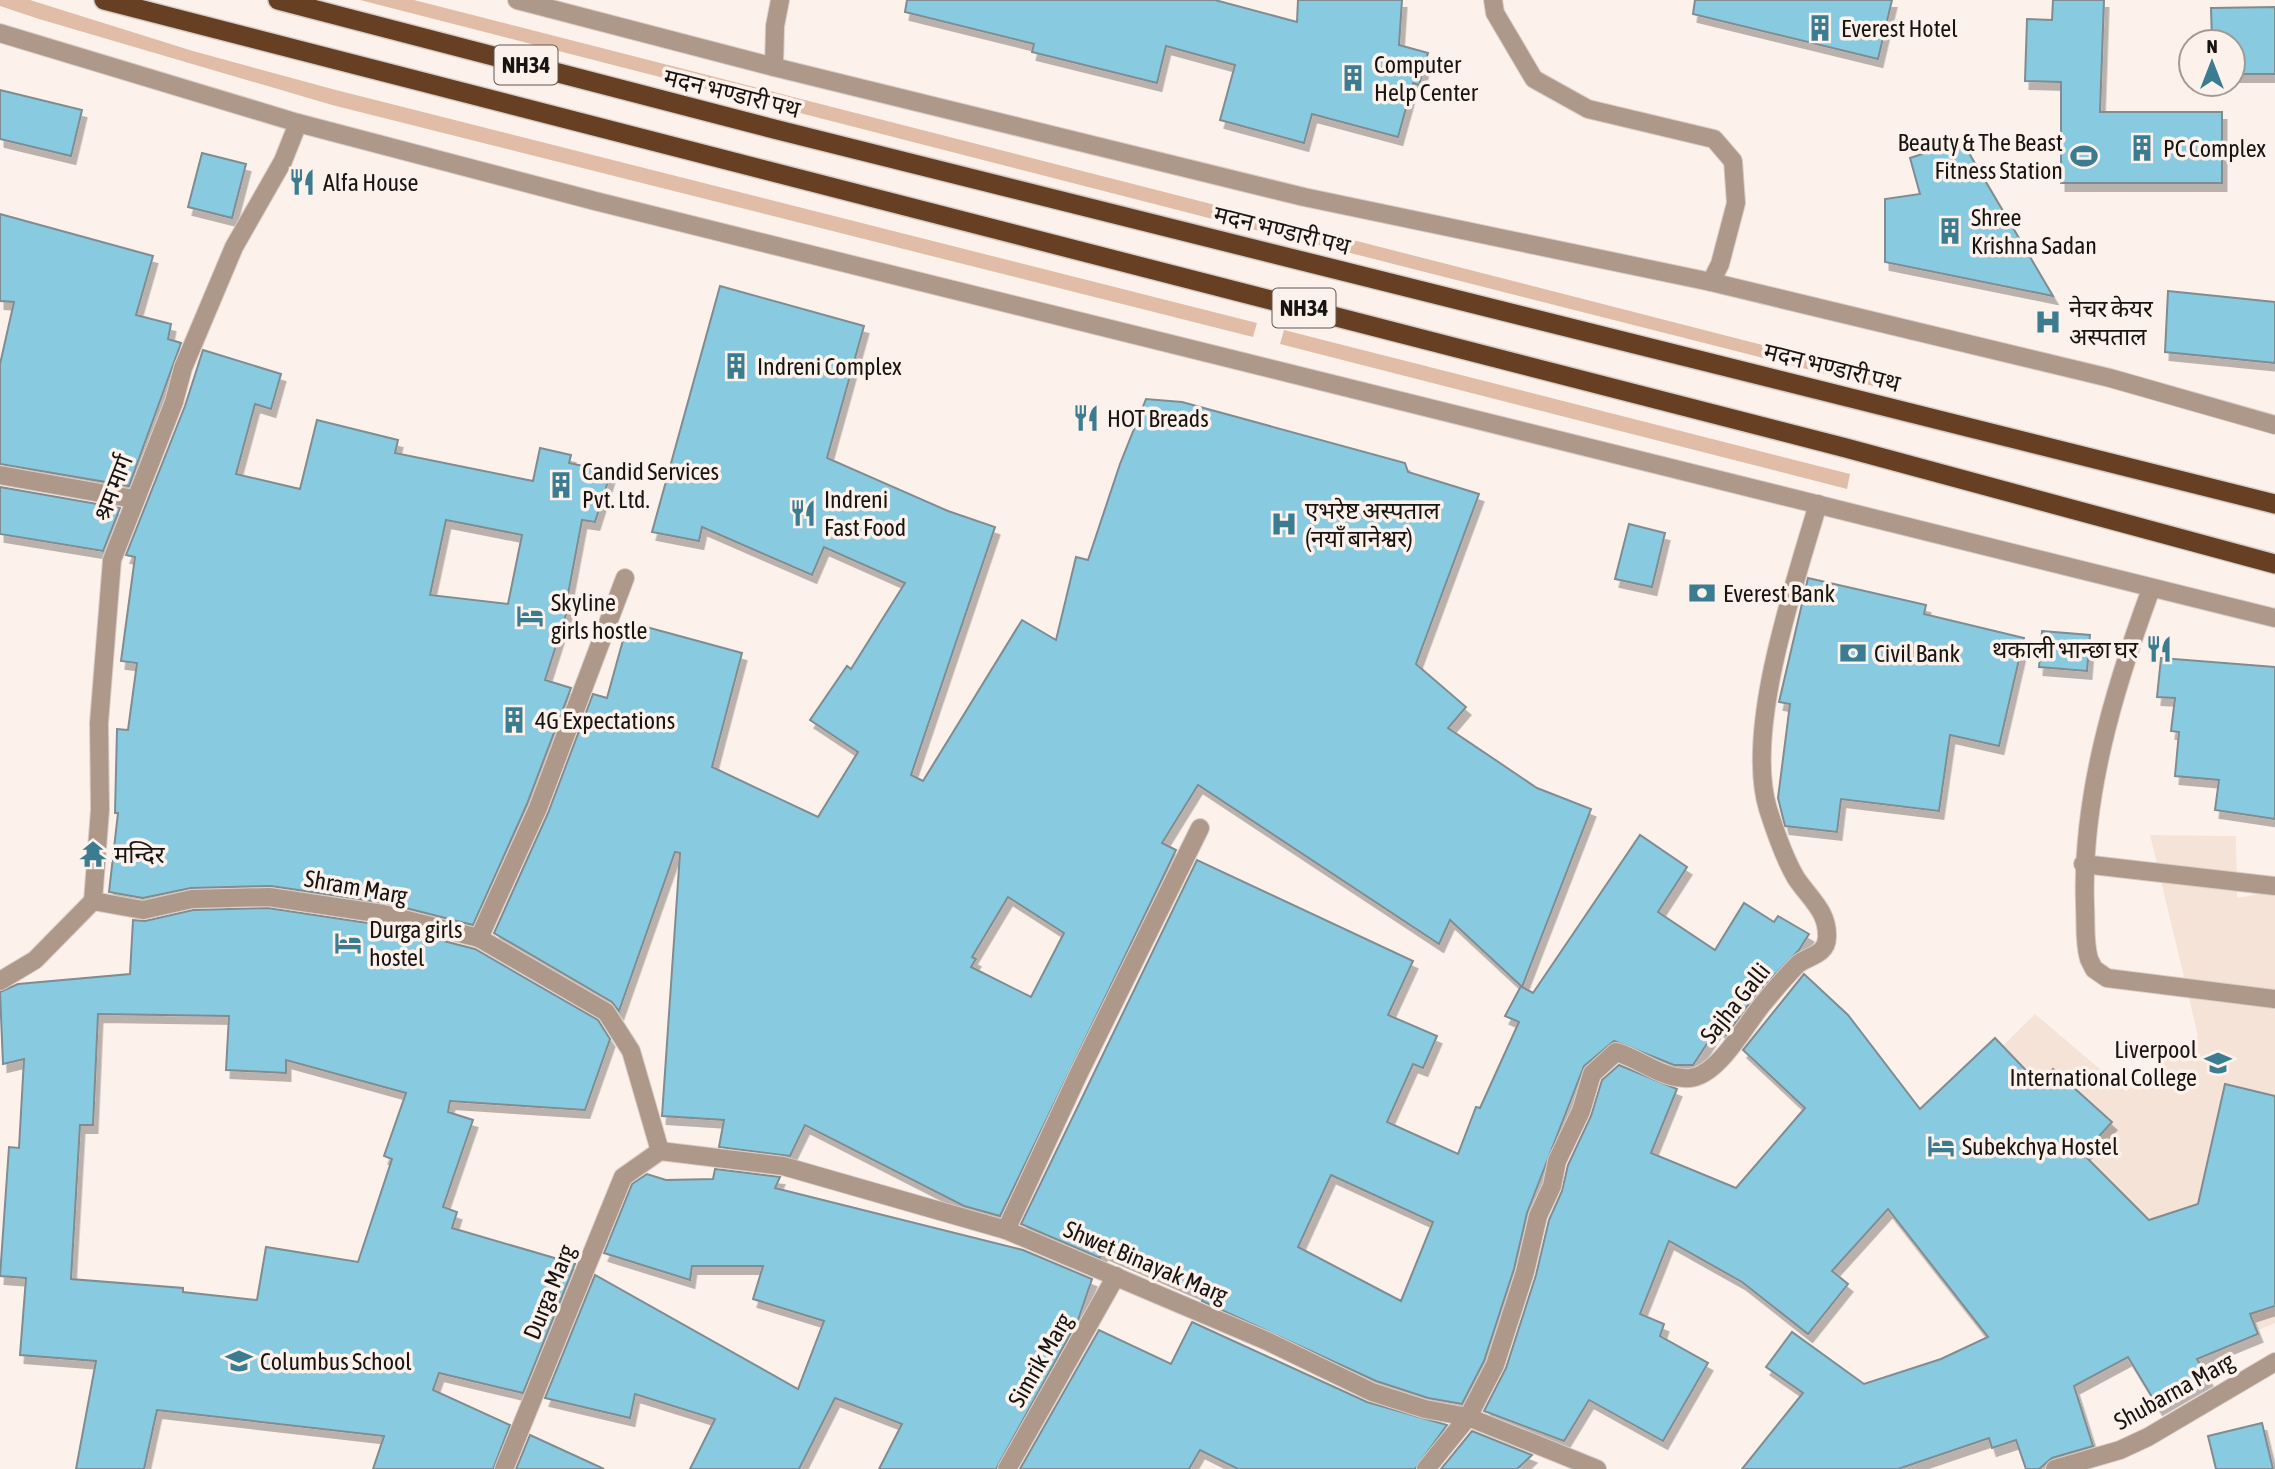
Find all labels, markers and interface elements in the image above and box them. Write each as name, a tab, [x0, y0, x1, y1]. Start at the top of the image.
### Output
building icon: Everest Hotel	[1805, 13, 1835, 43]
place label: Everest Hotel	[1841, 15, 1958, 42]
north arrow	[2177, 28, 2247, 98]
text: N	[2206, 35, 2218, 57]
road number: NH34	[494, 46, 558, 85]
place label: Computer Help Center	[1374, 51, 1479, 106]
street label: मदन भण्डारी पथ	[661, 63, 803, 123]
building icon: Computer Help Center	[1338, 63, 1368, 93]
place label: Beauty & The Beast Fitness Station	[1897, 129, 2063, 184]
building icon: PC Complex	[2127, 133, 2157, 163]
place label: PC Complex	[2163, 135, 2266, 162]
sports icon: Beauty & The Beast Fitness Station	[2069, 141, 2099, 171]
restaurant icon: Alfa House	[287, 167, 317, 197]
place label: Alfa House	[323, 169, 418, 196]
street label: मदन भण्डारी पथ	[1211, 200, 1353, 260]
place label: Shree Krishna Sadan	[1971, 204, 2097, 259]
building icon: Shree Krishna Sadan	[1935, 216, 1965, 246]
road number: NH34	[1272, 288, 1336, 328]
place label: नेचर केयर अस्पताल	[2069, 295, 2154, 350]
hospital icon: नेचर केयर अस्पताल	[2033, 307, 2063, 337]
street label: मदन भण्डारी पथ	[1761, 337, 1903, 397]
building icon: Indreni Complex	[721, 351, 751, 381]
place label: Indreni Complex	[757, 353, 902, 380]
restaurant icon: HOT Breads	[1071, 403, 1101, 433]
place label: HOT Breads	[1107, 405, 1209, 432]
street label: श्रम मार्ग	[88, 450, 138, 525]
place label: Candid Services Pvt. Ltd.	[582, 458, 719, 513]
building icon: Candid Services Pvt. Ltd.	[546, 470, 576, 500]
place label: Indreni Fast Food	[824, 486, 906, 541]
place label: एभरेष्ट अस्पताल (नयाँ बानेश्वर)	[1305, 497, 1440, 552]
restaurant icon: Indreni Fast Food	[788, 498, 818, 528]
hospital icon: एभरेष्ट अस्पताल (नयाँ बानेश्वर)	[1269, 509, 1299, 539]
bank icon: Everest Bank	[1687, 578, 1717, 608]
place label: Everest Bank	[1723, 580, 1836, 607]
place label: Skyline girls hostle	[551, 589, 647, 644]
hotel icon: Skyline girls hostle	[515, 601, 545, 631]
restaurant icon: थकाली भान्छा घर	[2144, 634, 2174, 664]
place label: थकाली भान्छा घर	[1992, 636, 2139, 663]
bank icon: Civil Bank	[1838, 638, 1868, 668]
place label: Civil Bank	[1874, 640, 1961, 667]
building icon: 4G Expectations	[499, 705, 529, 735]
place label: 4G Expectations	[535, 707, 675, 734]
temple icon: मन्दिर	[78, 839, 108, 869]
place label: मन्दिर	[114, 841, 166, 868]
street label: Shram Marg	[302, 865, 410, 909]
place label: Durga girls hostel	[369, 916, 462, 971]
hotel icon: Durga girls hostel	[333, 928, 363, 958]
street label: Sajha Galli	[1695, 958, 1775, 1048]
place label: Liverpool International College	[2009, 1036, 2198, 1091]
school or university icon: Liverpool International College	[2203, 1048, 2233, 1078]
hotel icon: Subekchya Hostel	[1926, 1131, 1956, 1161]
place label: Subekchya Hostel	[1962, 1133, 2119, 1160]
street label: Shwet Binayak Marg	[1060, 1215, 1233, 1309]
street label: Durga Marg	[518, 1240, 580, 1343]
street label: Simrik Marg	[1002, 1308, 1078, 1411]
school or university icon: Columbus School	[224, 1346, 254, 1376]
street label: Shubarna Marg	[2109, 1347, 2239, 1435]
place label: Columbus School	[260, 1348, 412, 1375]

